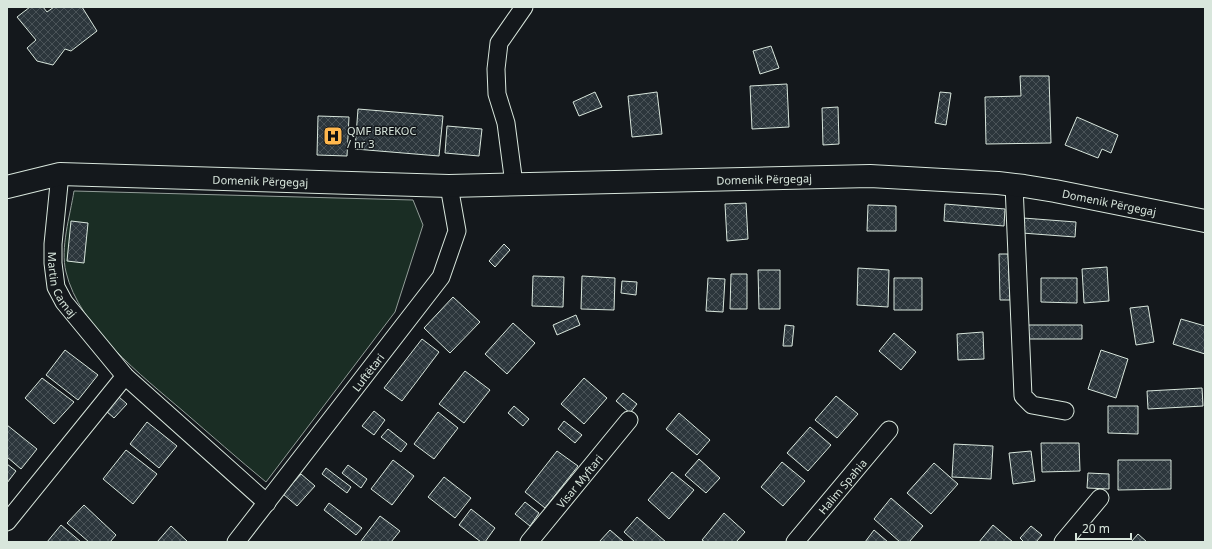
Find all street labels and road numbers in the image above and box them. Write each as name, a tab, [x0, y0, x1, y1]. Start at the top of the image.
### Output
street label: Domenik Përgegaj	[716, 170, 812, 187]
street label: Domenik Përgegaj	[212, 171, 308, 189]
street label: Domenik Përgegaj	[1061, 185, 1158, 219]
street label: Martin Camaj	[45, 252, 81, 320]
street label: Luftëtari	[348, 350, 387, 394]
street label: Visar Myftari	[553, 451, 606, 511]
street label: Halim Spahia	[814, 455, 870, 517]

